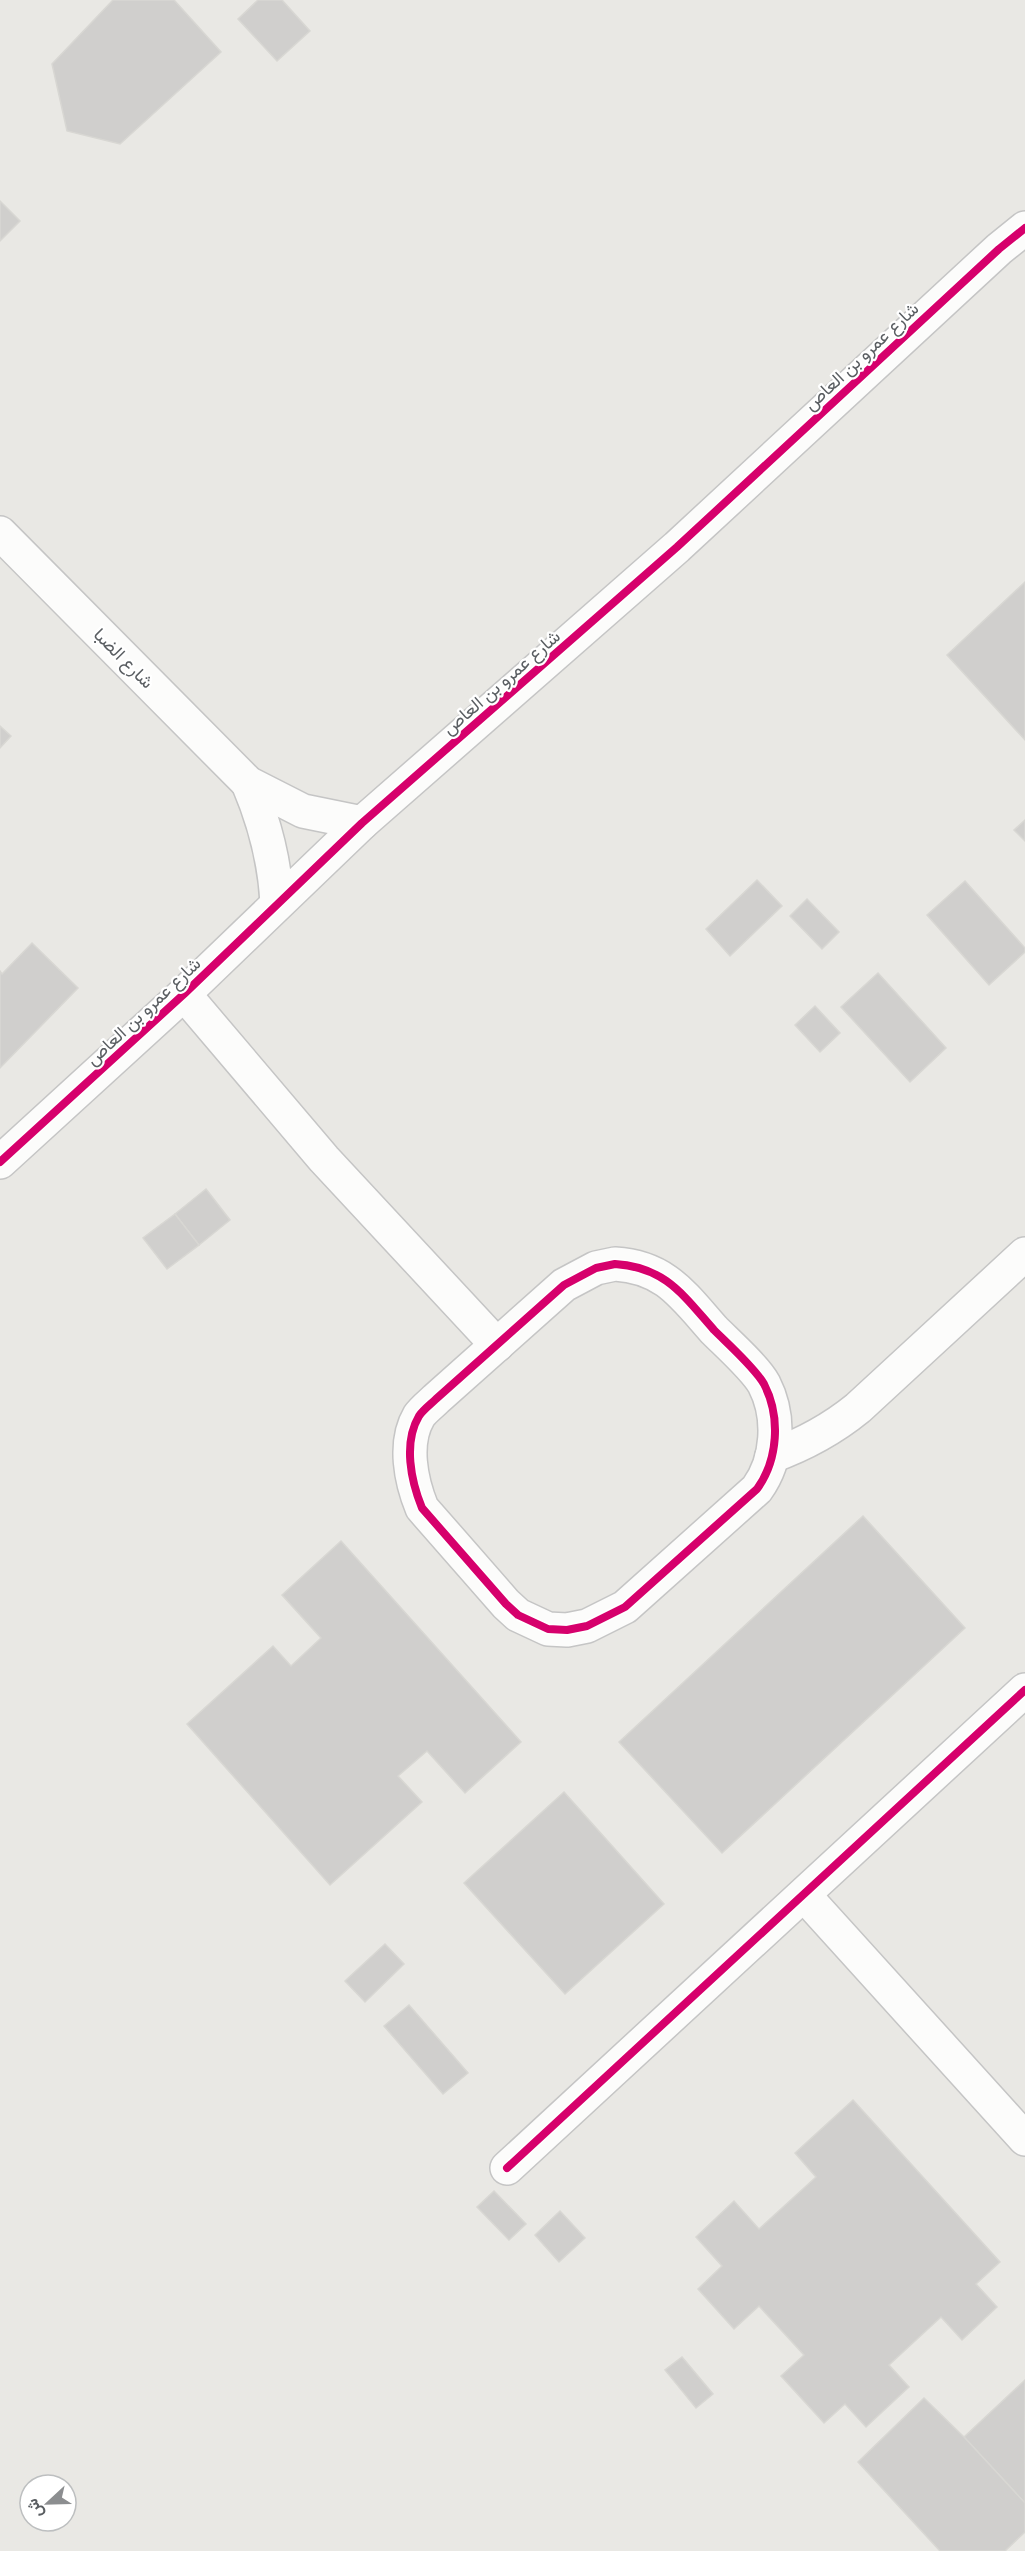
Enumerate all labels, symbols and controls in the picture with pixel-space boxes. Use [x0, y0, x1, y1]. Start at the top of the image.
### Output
street label: شارع عمرو بن العاص [799, 298, 924, 416]
street label: شارع الضبا [88, 624, 158, 694]
street label: شارع عمرو بن العاص [438, 625, 565, 740]
street label: شارع عمرو بن العاص [81, 953, 206, 1071]
north arrow [18, 2473, 78, 2533]
text: ش [22, 2496, 47, 2521]

